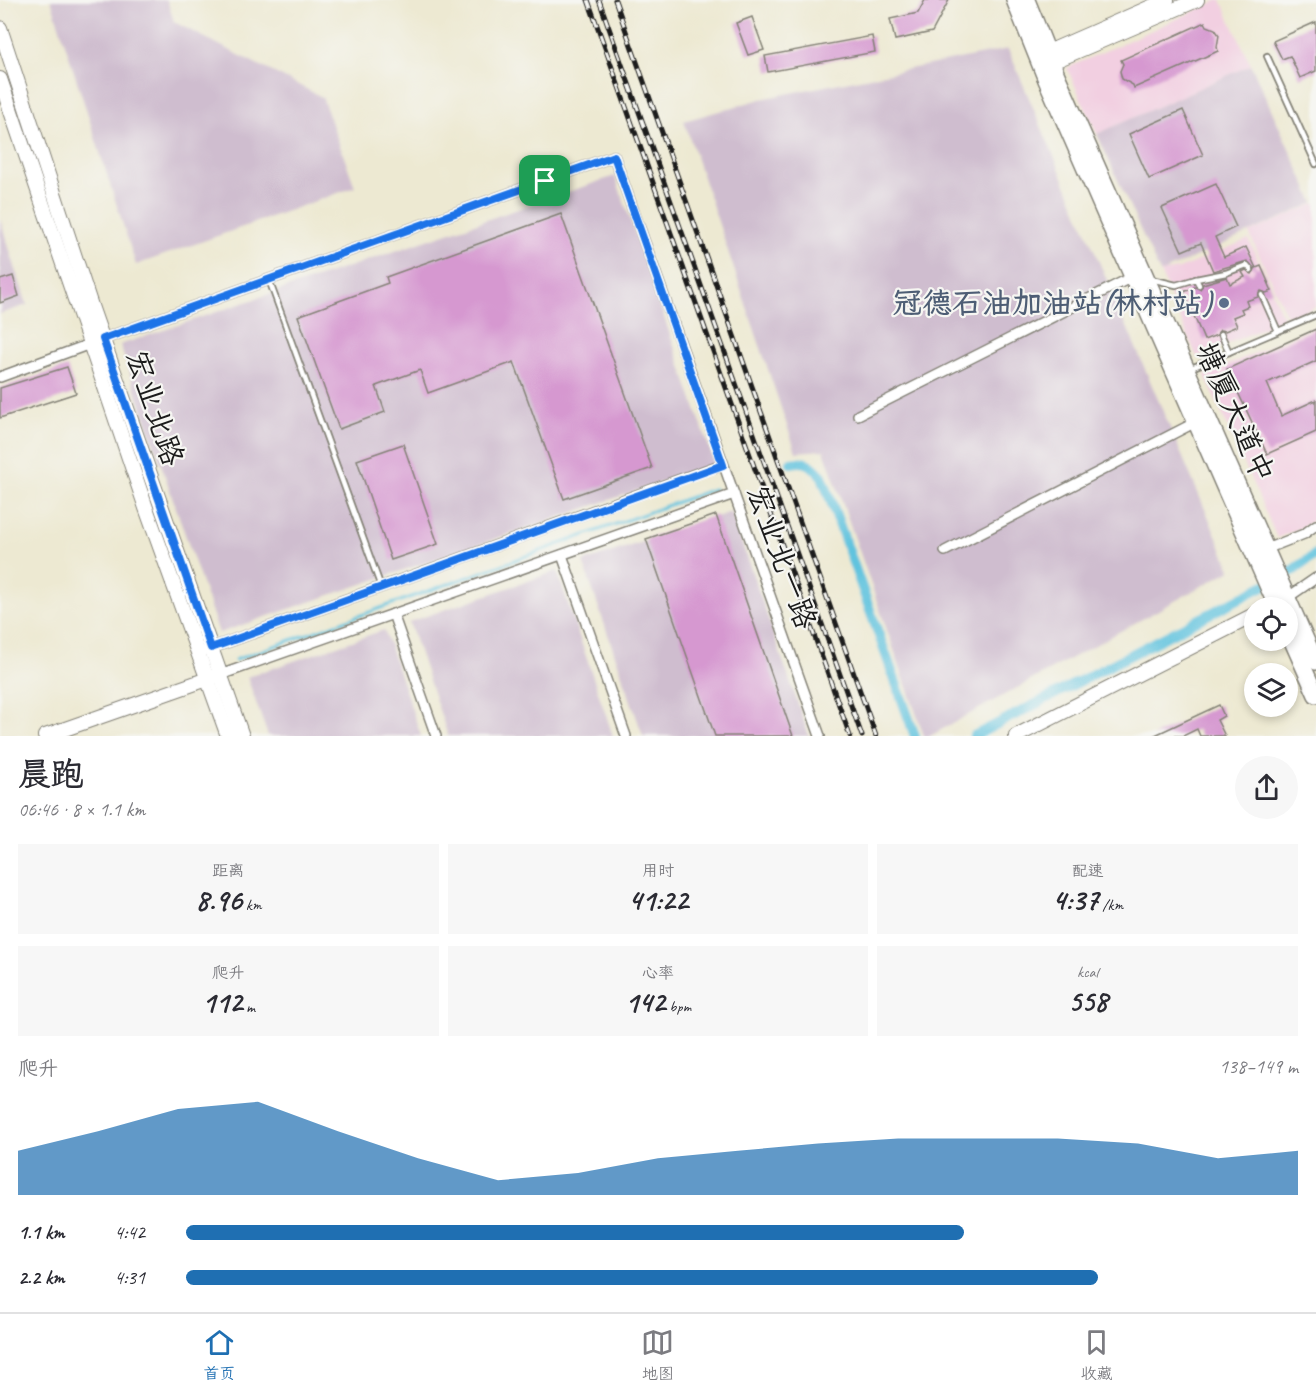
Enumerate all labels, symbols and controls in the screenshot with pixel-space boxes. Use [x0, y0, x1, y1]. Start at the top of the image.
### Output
pin [519, 155, 570, 206]
icon: arrive [528, 164, 561, 197]
place label: 冠德石油加油站(林村站) [892, 284, 1214, 322]
marker: 冠德石油加油站(林村站) [1217, 296, 1231, 310]
street label: 塘厦大道中 [1187, 336, 1283, 488]
street label: 宏业北路 [118, 345, 192, 471]
street label: 宏业北一路 [738, 480, 826, 634]
map controls [1244, 597, 1298, 717]
button: locate [1244, 597, 1298, 651]
button: layers [1244, 663, 1298, 717]
text: 晨跑 [18, 753, 84, 795]
button: share [1235, 756, 1298, 819]
text: 06:46 · 8 × 1.1 km [18, 797, 145, 822]
text: 距离 [212, 861, 244, 881]
text: 用时 [642, 861, 674, 881]
text: 配速 [1072, 861, 1104, 881]
text: 8.96 [195, 881, 242, 919]
text: 41:22 [628, 881, 688, 919]
text: 4:37 [1052, 881, 1098, 919]
text: km [242, 895, 261, 915]
text: /km [1098, 895, 1123, 915]
text: kcal [1077, 962, 1098, 982]
text: 爬升 [212, 963, 244, 983]
text: 心率 [642, 963, 674, 983]
text: 558 [1068, 982, 1107, 1020]
text: 112 [202, 983, 242, 1021]
text: 142 [625, 983, 665, 1021]
text: m [242, 997, 255, 1017]
text: bpm [665, 997, 691, 1017]
text: 138–149 m [1219, 1054, 1298, 1079]
text: 爬升 [18, 1056, 58, 1081]
text: 1.1 km [18, 1220, 65, 1245]
text: 4:42 [114, 1220, 145, 1245]
text: 2.2 km [18, 1265, 65, 1290]
text: 4:31 [114, 1265, 145, 1290]
tab: 首页 [203, 1326, 236, 1384]
tab: 地图 [641, 1326, 674, 1384]
tab: 收藏 [1080, 1326, 1113, 1384]

